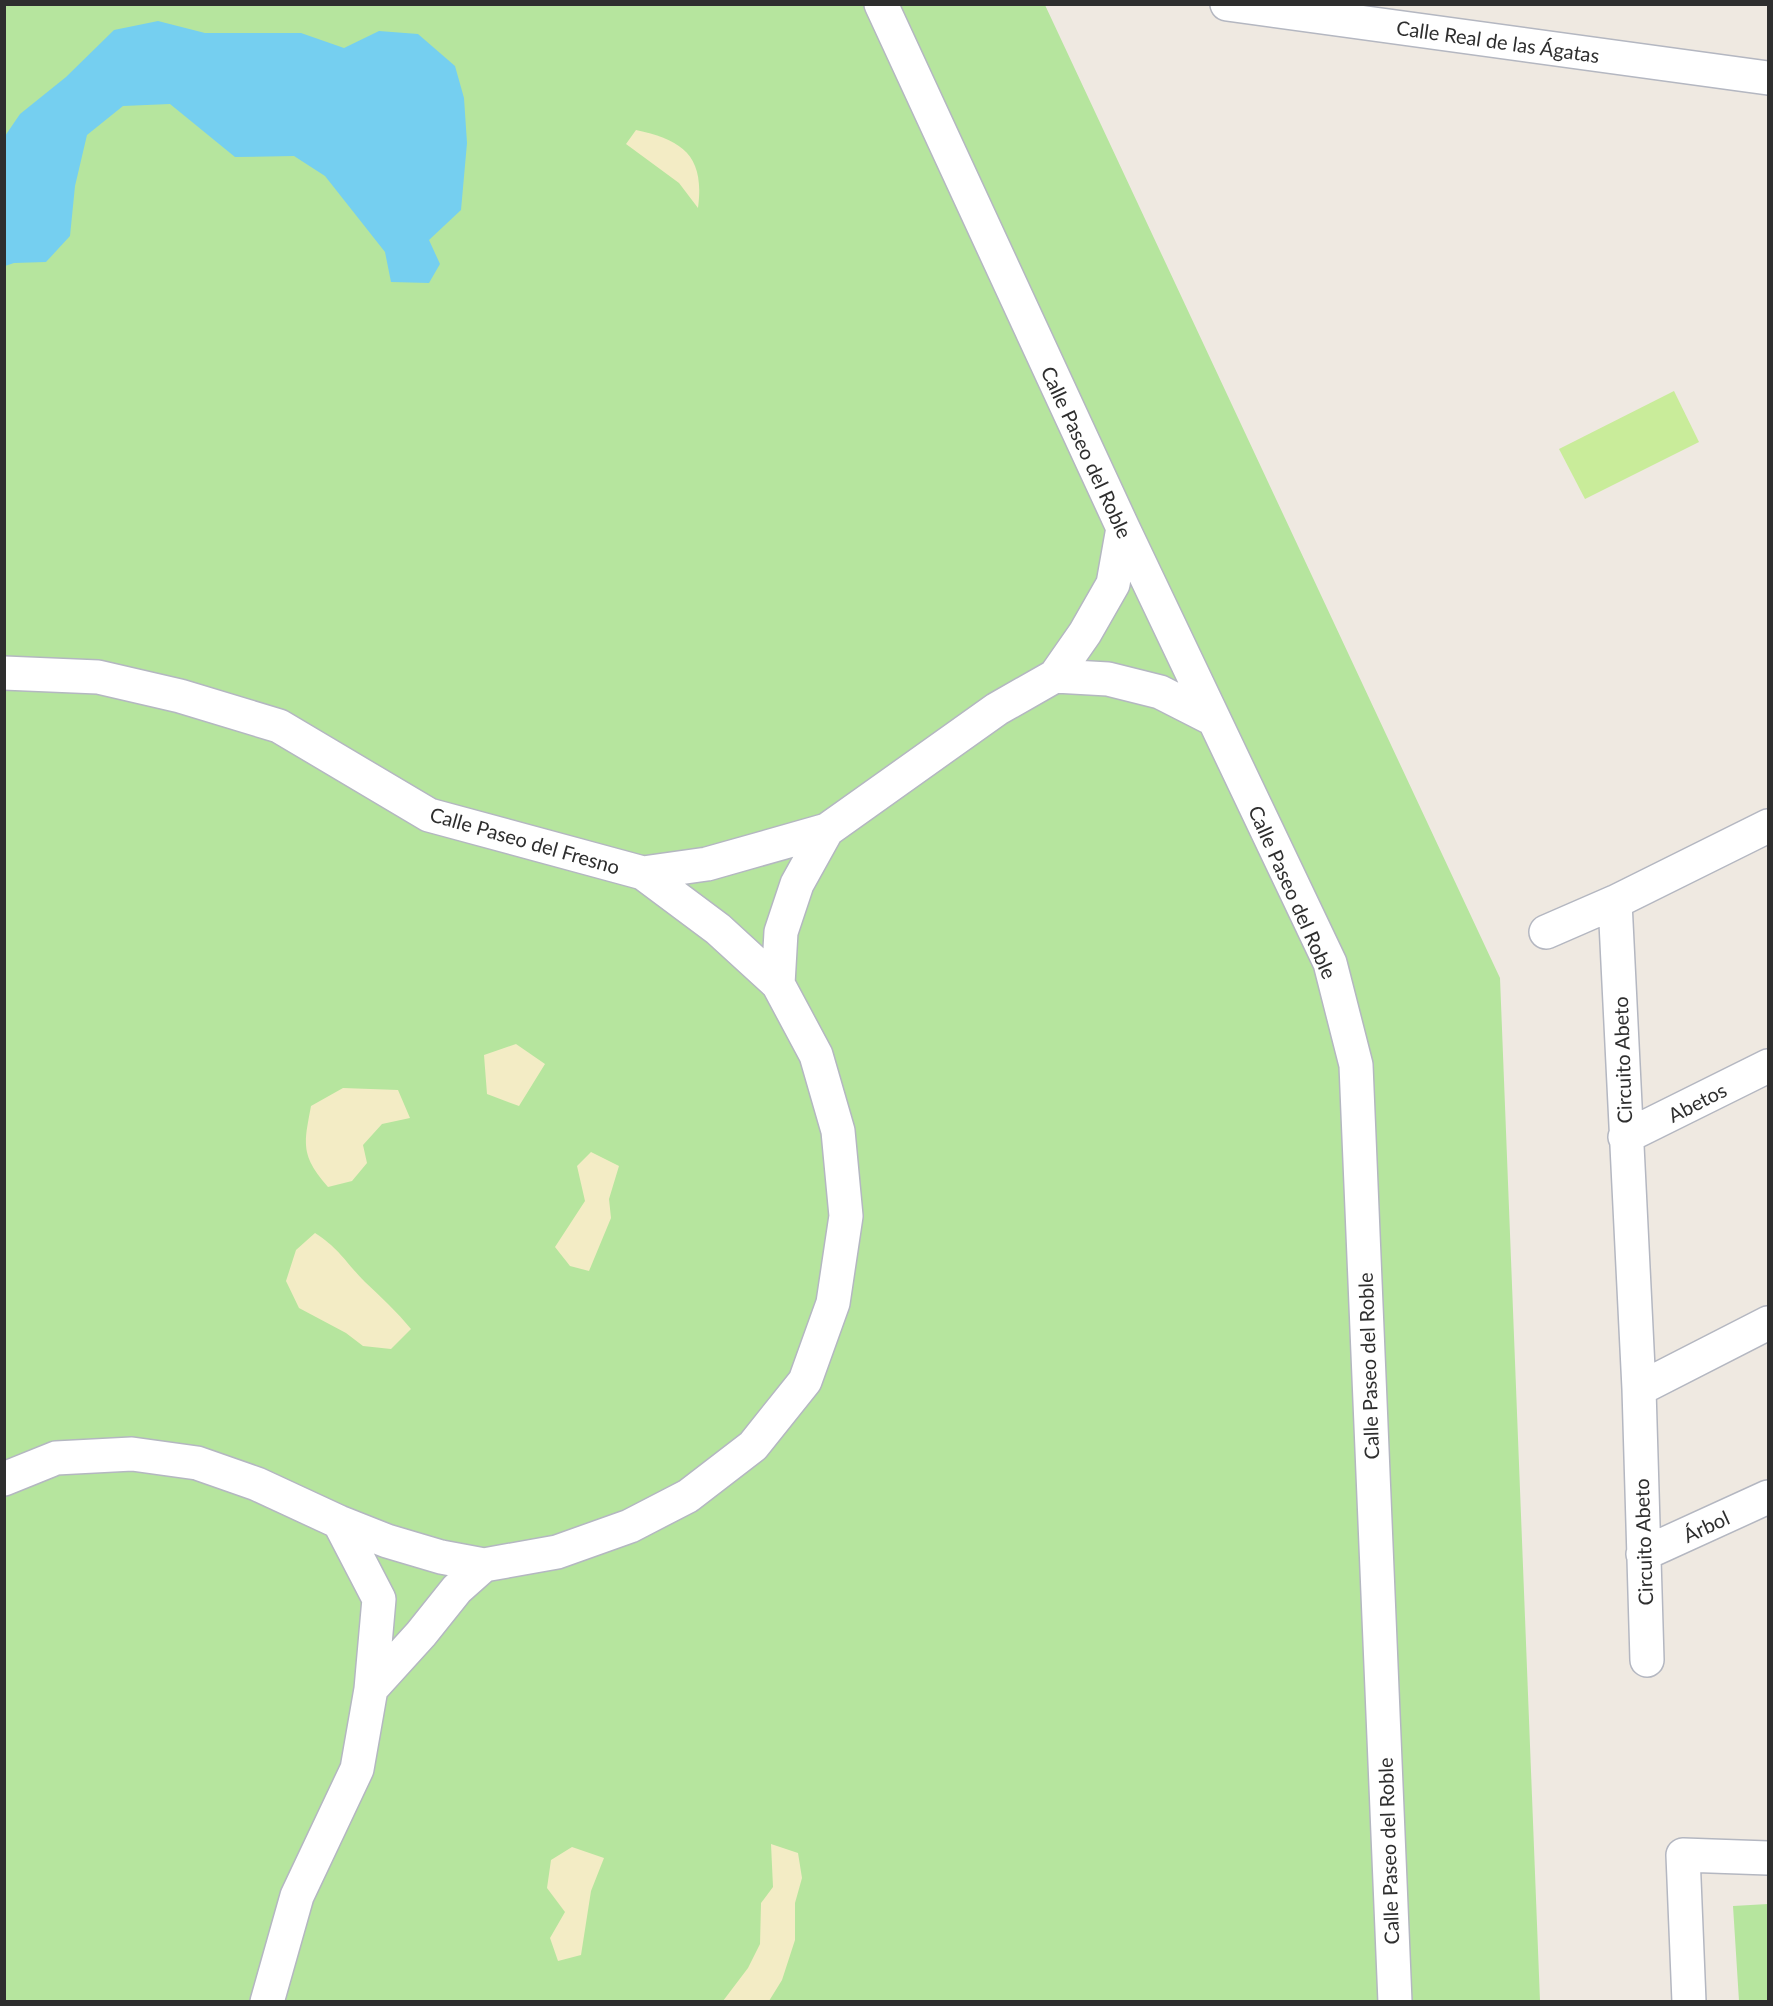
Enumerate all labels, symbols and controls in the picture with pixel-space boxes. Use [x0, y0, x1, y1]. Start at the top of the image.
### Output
street label: Calle Real de las Ágatas [1395, 15, 1601, 67]
street label: Calle Paseo del Roble [1037, 362, 1137, 542]
street label: Calle Paseo del Fresno [427, 801, 623, 879]
street label: Calle Paseo del Roble [1244, 802, 1342, 982]
street label: Circuito Abeto [1608, 996, 1636, 1124]
street label: Abetos [1664, 1077, 1730, 1127]
street label: Calle Paseo del Roble [1353, 1272, 1383, 1460]
street label: Circuito Abeto [1629, 1478, 1657, 1606]
street label: Árbol [1679, 1505, 1733, 1547]
street label: Calle Paseo del Roble [1373, 1757, 1403, 1945]

